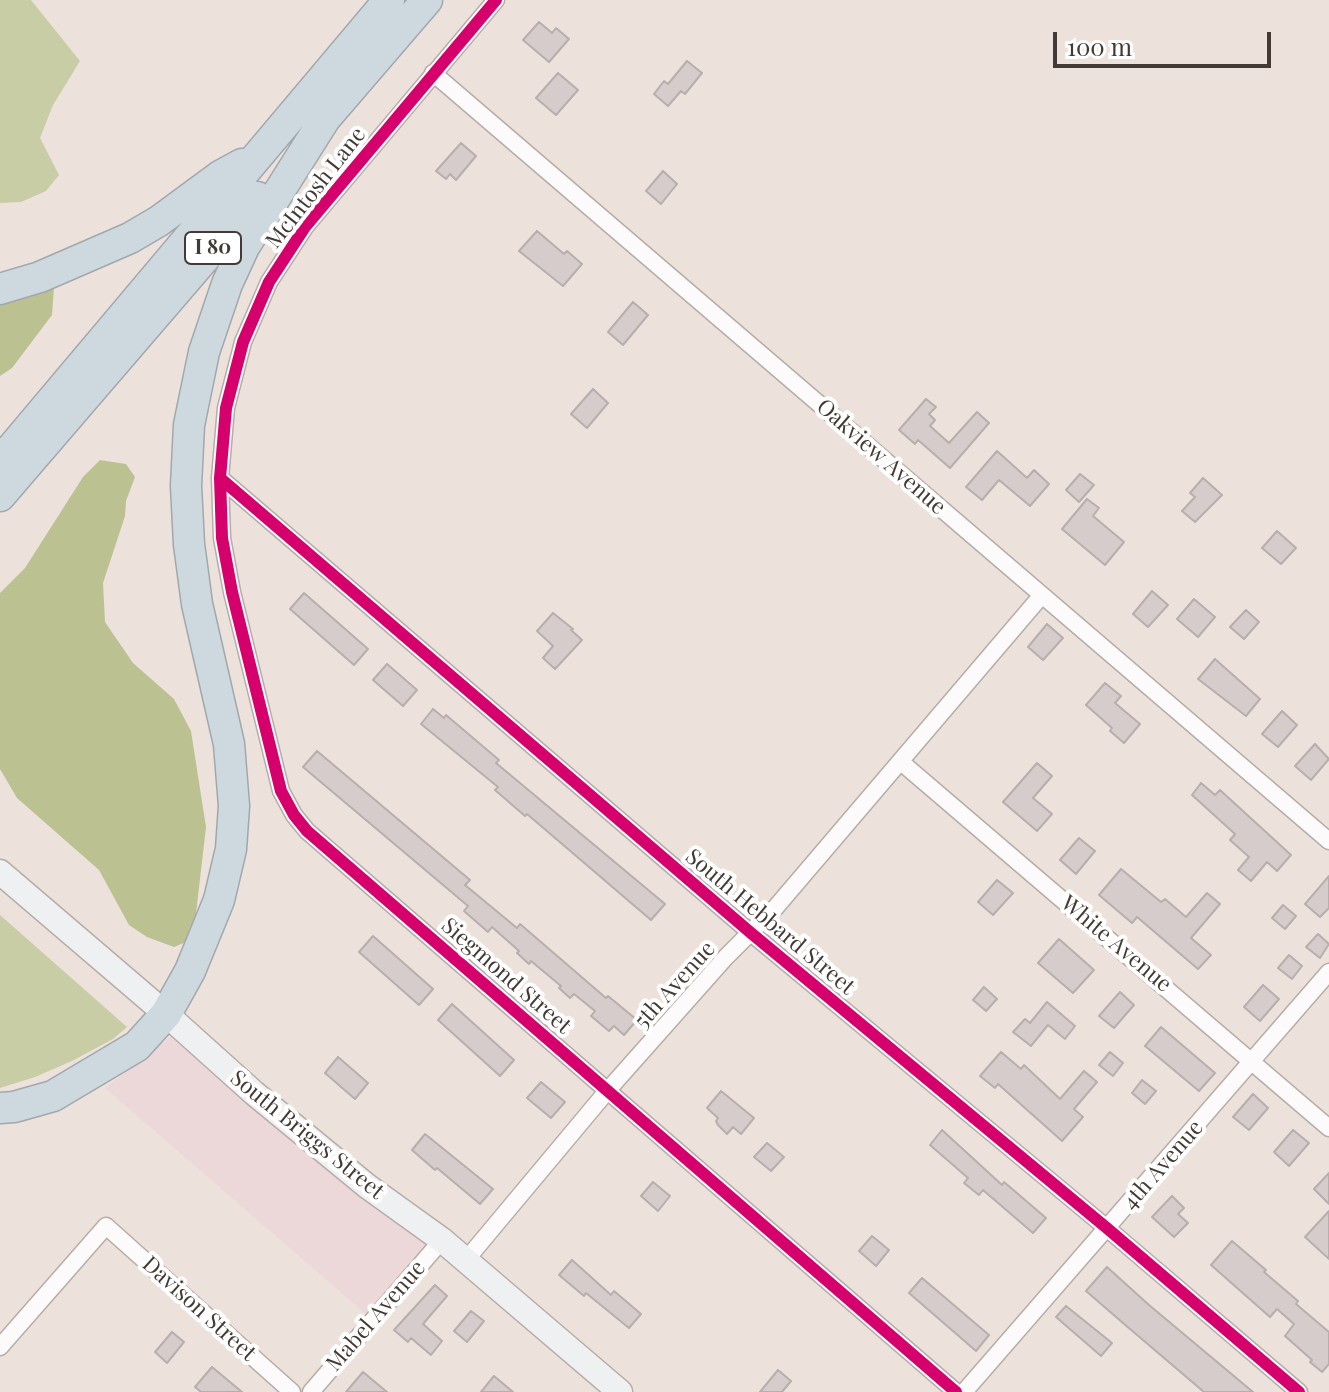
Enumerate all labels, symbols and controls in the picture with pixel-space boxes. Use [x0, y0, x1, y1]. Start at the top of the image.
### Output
scale bar [1057, 16, 1275, 66]
text: 100 m [1067, 30, 1132, 62]
street label: McIntosh Lane [261, 122, 371, 254]
road number: I 80 [185, 232, 241, 264]
street label: Oakview Avenue [811, 394, 951, 520]
street label: South Hebbard Street [680, 844, 860, 1000]
street label: White Avenue [1055, 890, 1177, 998]
street label: Siegmond Street [436, 913, 576, 1039]
street label: 5th Avenue [629, 936, 721, 1034]
street label: South Briggs Street [225, 1065, 389, 1205]
street label: 4th Avenue [1117, 1115, 1209, 1215]
street label: Davison Street [137, 1251, 261, 1367]
street label: Mabel Avenue [321, 1255, 431, 1377]

